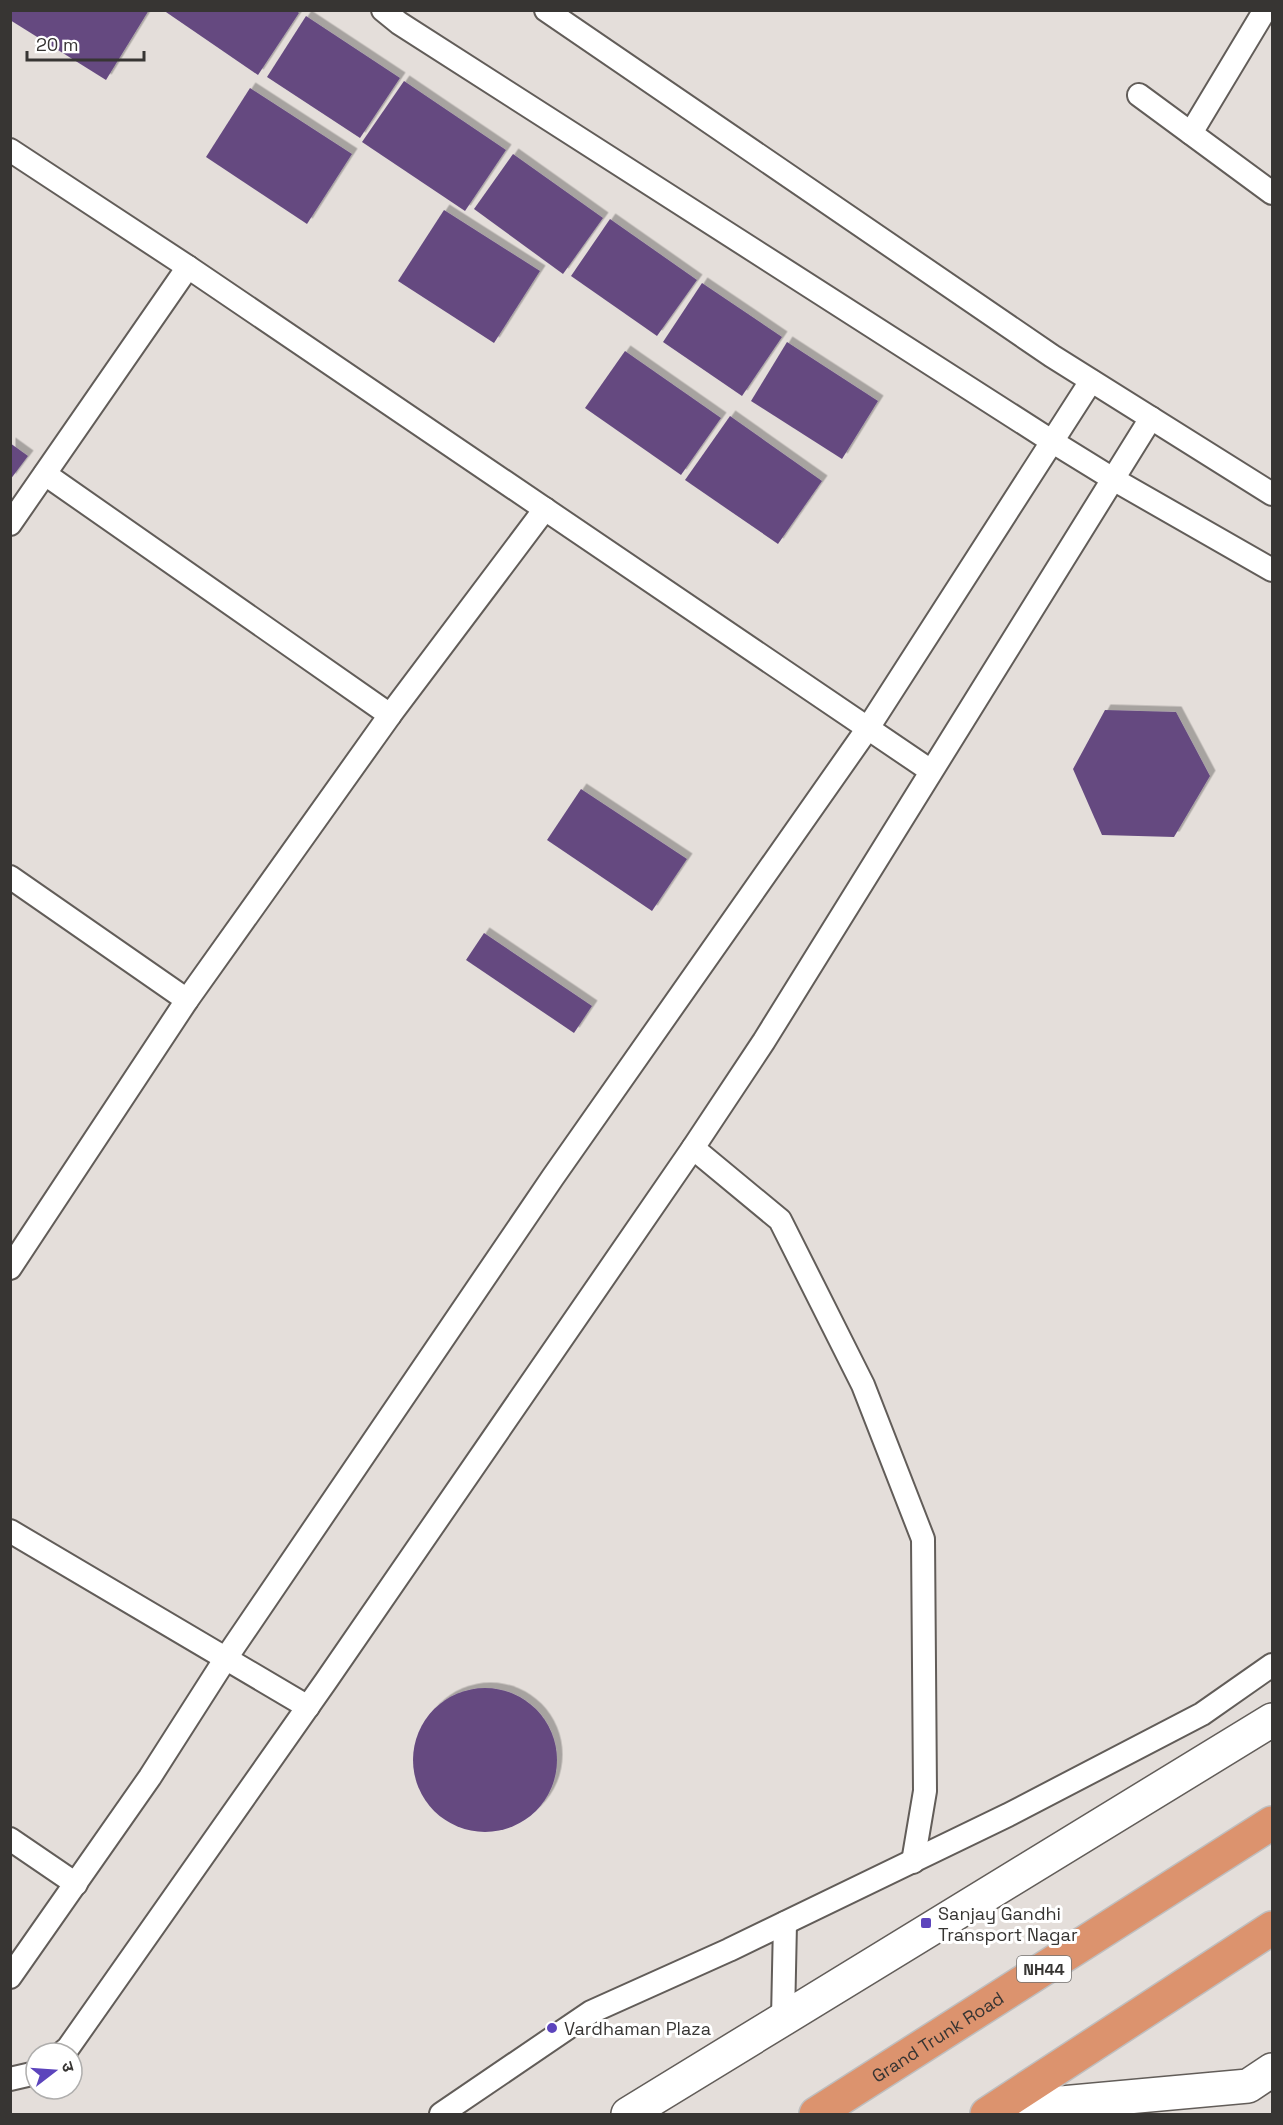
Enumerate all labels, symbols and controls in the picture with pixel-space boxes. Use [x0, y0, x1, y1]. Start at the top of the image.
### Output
scale bar [27, 24, 144, 62]
text: 20 m [36, 33, 79, 56]
place label: Sanjay Gandhi Transport Nagar [938, 1902, 1078, 1946]
marker: Sanjay Gandhi Transport Nagar [919, 1916, 933, 1930]
road number: NH44 [1017, 1956, 1071, 1982]
street label: Grand Trunk Road [867, 1986, 1008, 2087]
place label: Vardhaman Plaza [564, 2017, 711, 2040]
marker: Vardhaman Plaza [545, 2021, 559, 2035]
north arrow [24, 2041, 84, 2101]
text: उ [56, 2059, 79, 2075]

